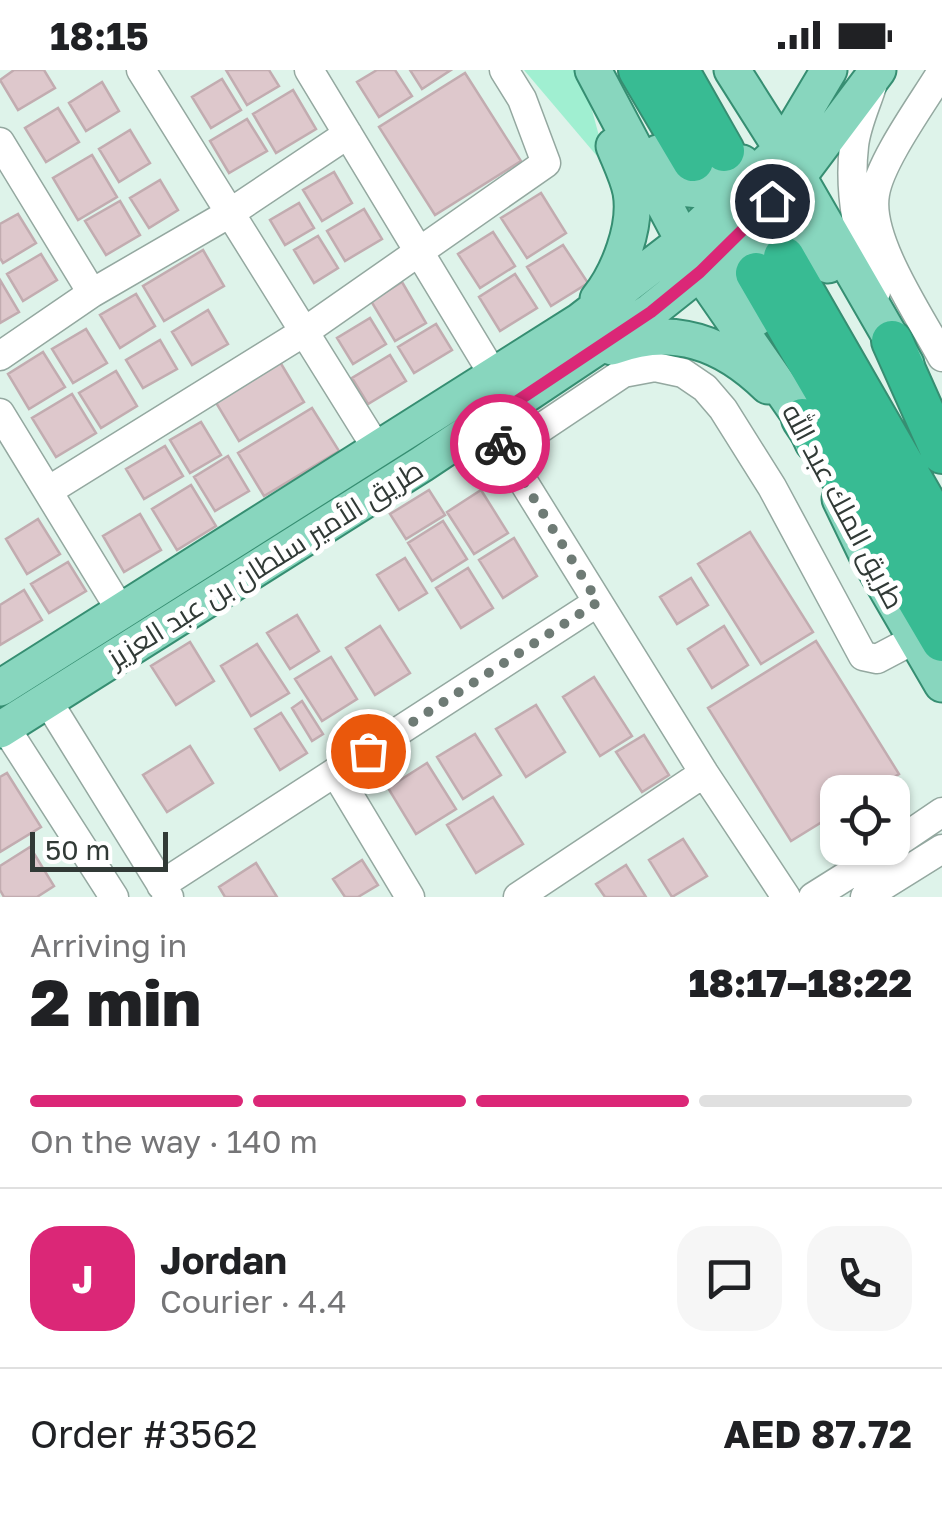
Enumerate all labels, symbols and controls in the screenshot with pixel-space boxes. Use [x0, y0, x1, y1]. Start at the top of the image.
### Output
text: 18:15 [50, 13, 149, 58]
pin [730, 159, 815, 244]
icon: home [745, 174, 800, 229]
courier [450, 394, 550, 494]
street label: طريق الملك عبد الله [775, 397, 913, 615]
icon: bike [473, 417, 528, 472]
street label: طريق الأمير سلطان بن عبد العزيز [100, 452, 429, 676]
pin [326, 709, 411, 794]
icon: bag [341, 724, 396, 779]
map controls [820, 775, 910, 865]
button: locate [820, 775, 910, 865]
scale bar [30, 827, 168, 871]
text: 50 m [45, 833, 110, 866]
text: Arriving in [30, 926, 187, 964]
text: 18:17–18:22 [689, 960, 912, 1005]
text: 2 min [30, 962, 201, 1040]
text: On the way · 140 m [30, 1122, 318, 1160]
button: chat [677, 1226, 782, 1331]
button: phone [807, 1226, 912, 1331]
text: Jordan [160, 1237, 287, 1282]
text: J [72, 1256, 93, 1301]
text: Courier · 4.4 [160, 1282, 347, 1320]
text: Order #3562 [30, 1411, 257, 1456]
text: AED 87.72 [724, 1411, 912, 1456]

